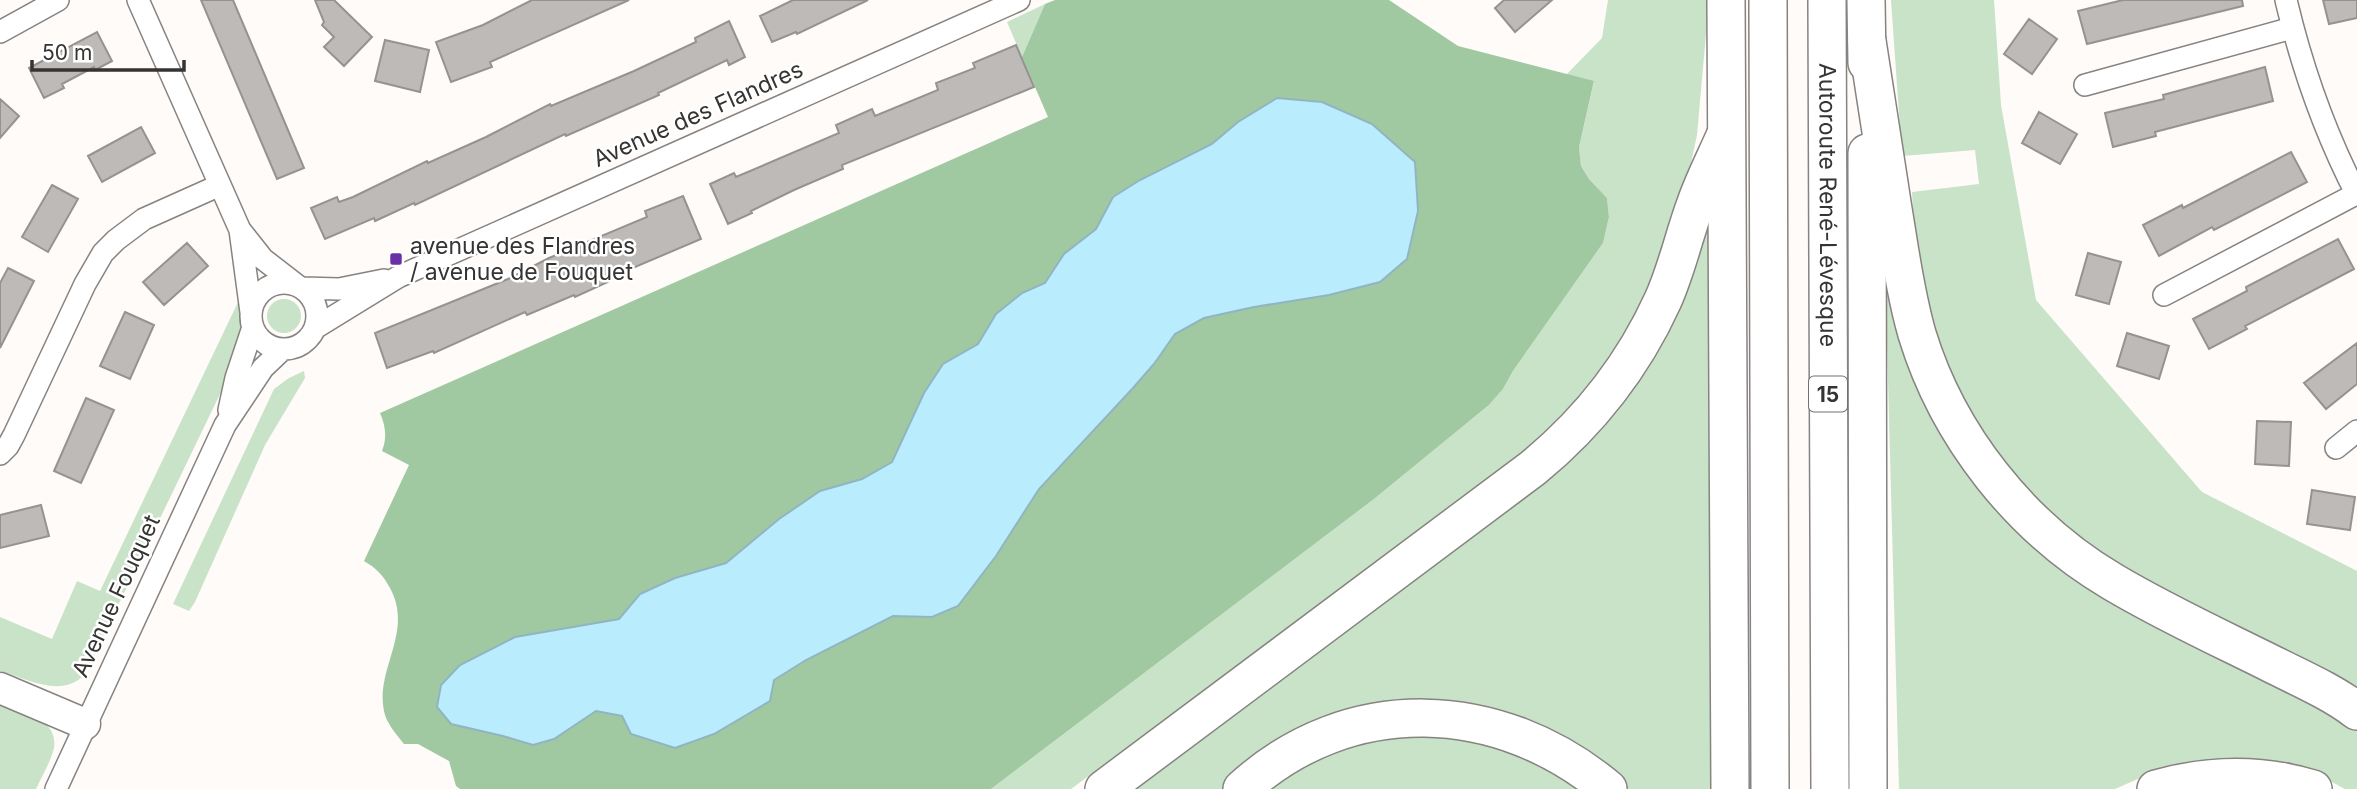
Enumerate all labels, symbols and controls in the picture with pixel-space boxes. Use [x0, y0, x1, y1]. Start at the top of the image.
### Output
scale bar [32, 28, 184, 72]
text: 50 m [42, 40, 92, 65]
street label: Avenue des Flandres [589, 55, 807, 173]
street label: Autoroute René-Lévesque [1813, 63, 1842, 347]
place label: avenue des Flandres / avenue de Fouquet [410, 232, 635, 286]
marker: avenue des Flandres / avenue de Fouquet [388, 251, 404, 267]
road number: 15 [1809, 376, 1847, 412]
street label: Avenue Fouquet [66, 510, 166, 682]

